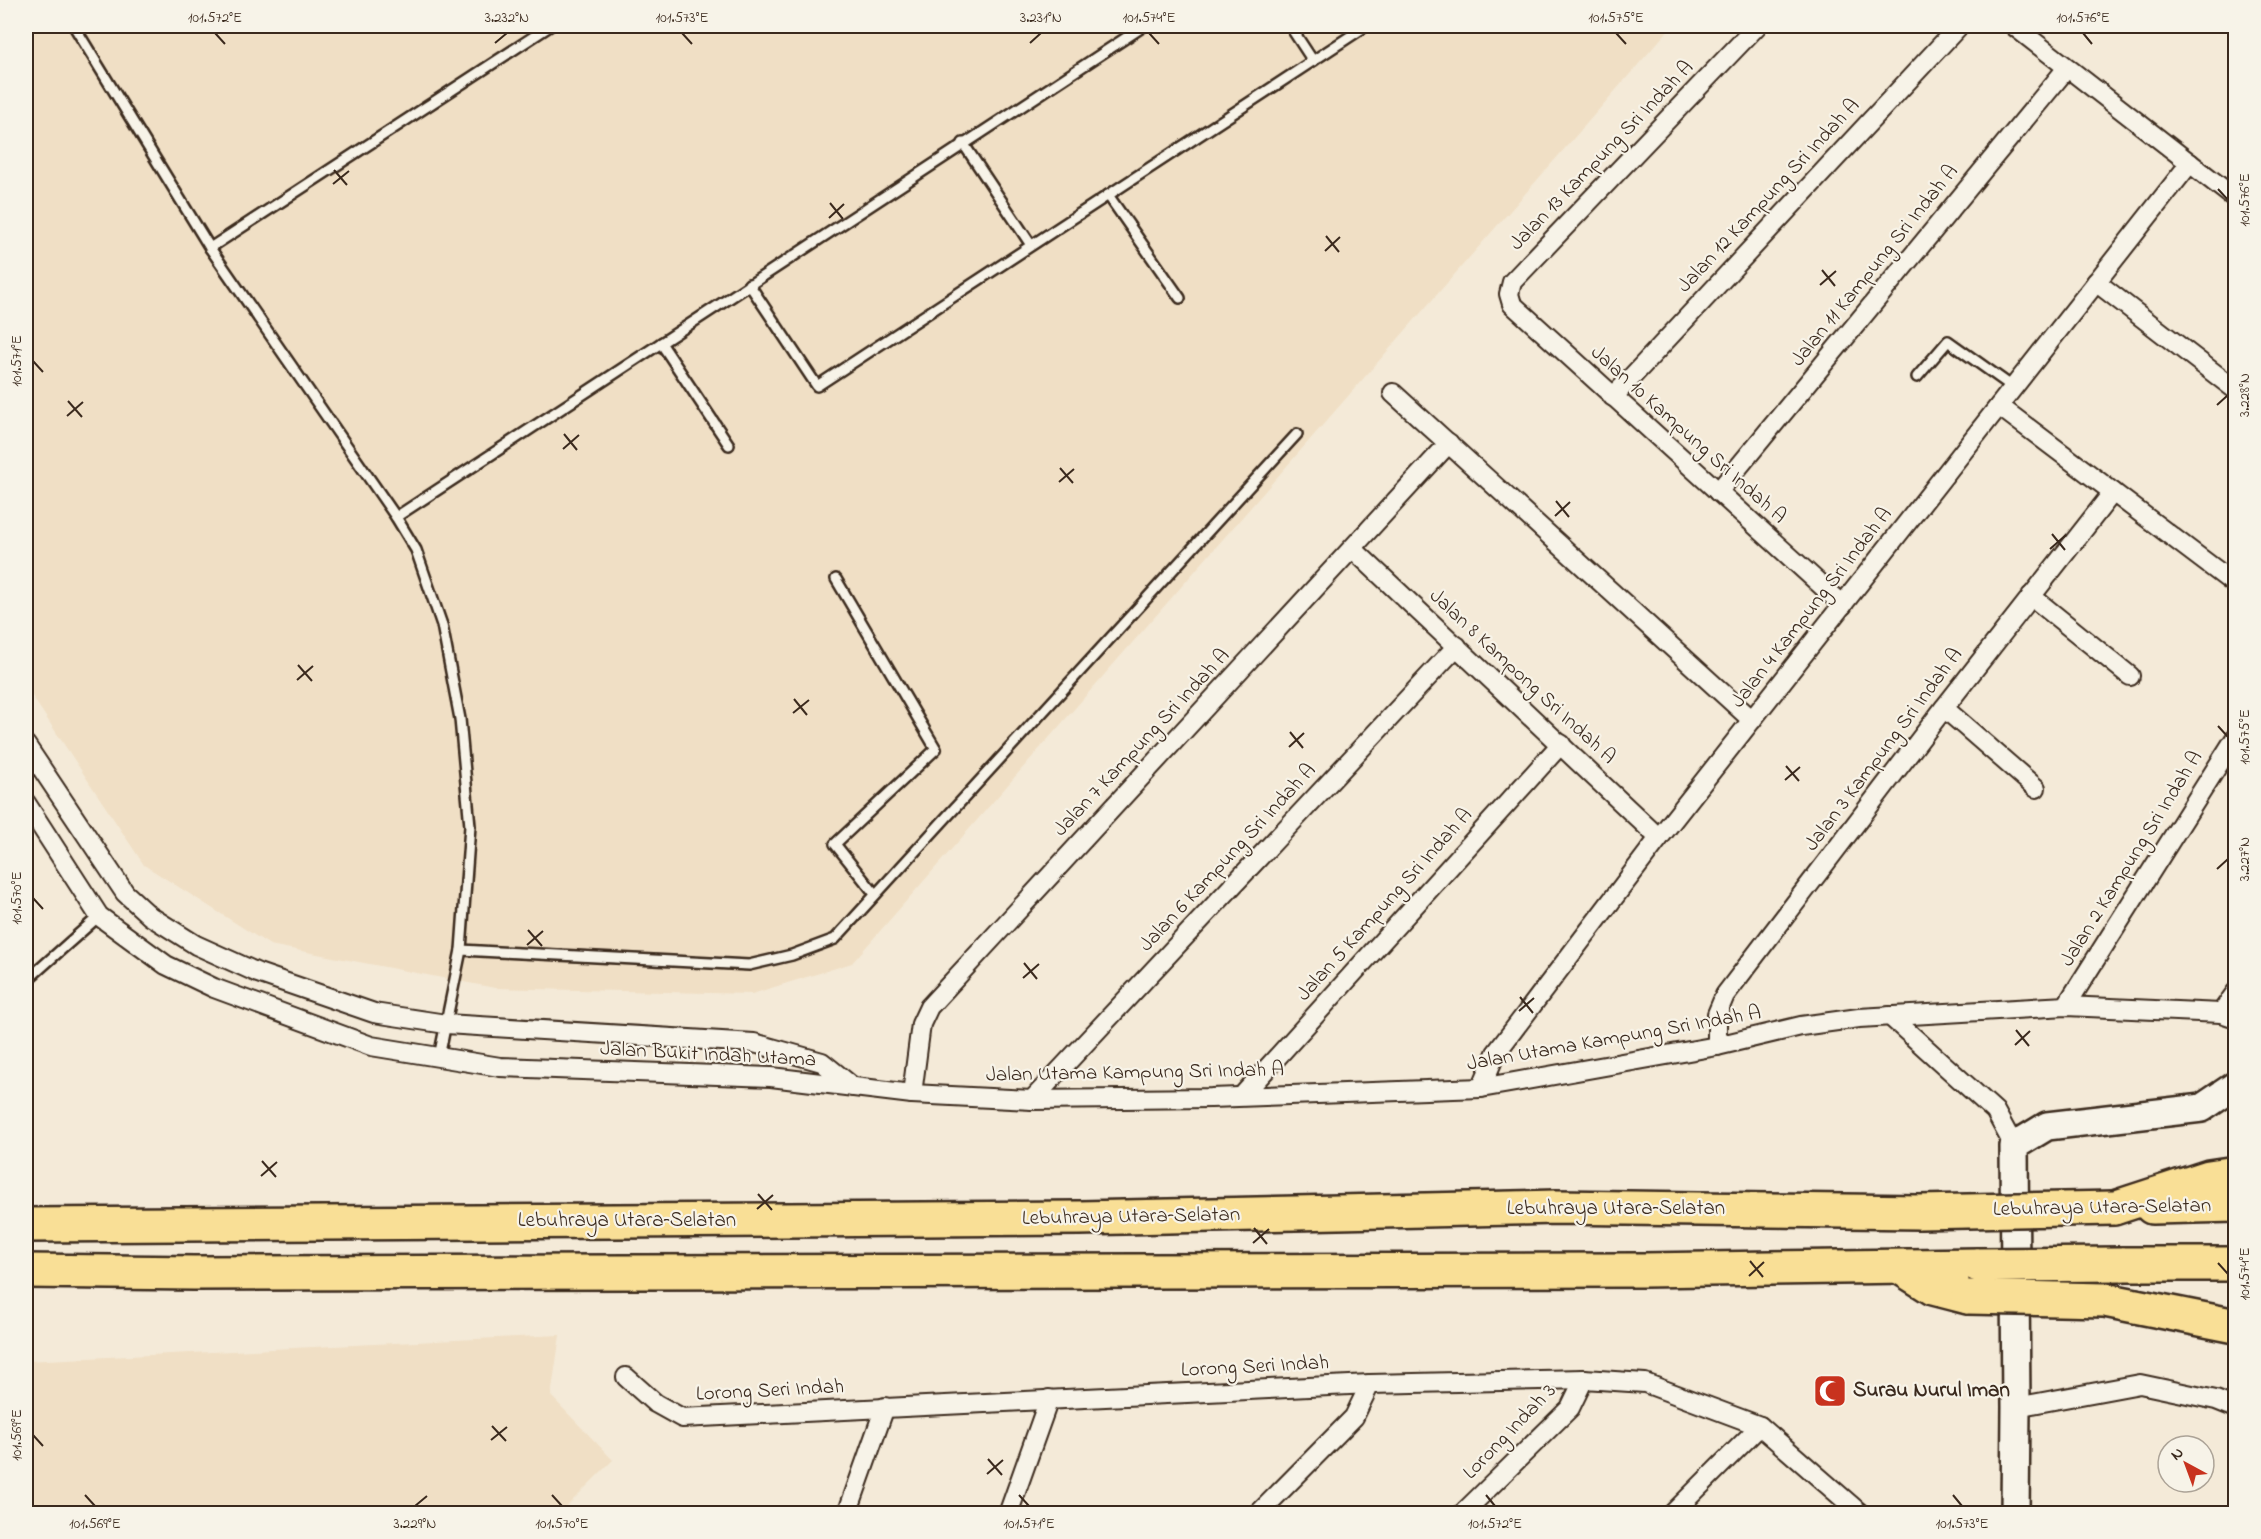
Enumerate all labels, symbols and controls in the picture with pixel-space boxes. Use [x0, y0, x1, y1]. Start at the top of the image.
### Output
text: 101.572°E [188, 7, 242, 29]
text: 3.232°N [485, 7, 529, 29]
text: 101.573°E [655, 7, 709, 29]
text: 3.231°N [1020, 7, 1062, 29]
text: 101.574°E [1122, 7, 1176, 29]
text: 101.575°E [1588, 7, 1644, 29]
text: 101.576°E [2056, 7, 2110, 29]
street label: Jalan 13 Kampung Sri Indah A [1503, 54, 1703, 259]
street label: Jalan 12 Kampung Sri Indah A [1671, 92, 1869, 301]
street label: Jalan 11 Kampung Sri Indah A [1784, 158, 1968, 375]
text: 101.576°E [2234, 173, 2256, 227]
text: 101.571°E [6, 335, 28, 387]
street label: Jalan 10 Kampung Sri Indah A [1582, 339, 1793, 533]
text: 3.228°N [2234, 373, 2256, 417]
street label: Jalan 4 Kampung Sri Indah A [1724, 501, 1902, 716]
street label: Jalan 8 Kampong Sri Indah A [1420, 582, 1622, 773]
street label: Jalan 7 Kampung Sri Indah A [1047, 642, 1239, 845]
street label: Jalan 3 Kampung Sri Indah A [1797, 642, 1972, 859]
text: 101.575°E [2234, 709, 2256, 765]
street label: Jalan 2 Kampung Sri Indah A [2053, 745, 2213, 974]
street label: Jalan 6 Kampung Sri Indah A [1132, 757, 1325, 960]
street label: Jalan 5 Kampung Sri Indah A [1290, 802, 1482, 1010]
text: 3.227°N [2234, 837, 2256, 881]
text: 101.570°E [6, 871, 28, 925]
street label: Jalan Utama Kampung Sri Indah A [1464, 998, 1764, 1082]
street label: Jalan Bukit Indah Utama [599, 1034, 817, 1076]
street label: Jalan Utama Kampung Sri Indah A [986, 1055, 1285, 1093]
street label: Lebuhraya Utara–Selatan [1993, 1191, 2211, 1227]
street label: Lebuhraya Utara–Selatan [1507, 1194, 1725, 1226]
street label: Lebuhraya Utara–Selatan [1022, 1200, 1240, 1236]
street label: Lebuhraya Utara–Selatan [518, 1206, 736, 1238]
text: 101.574°E [2234, 1247, 2256, 1301]
street label: Lorong Seri Indah [1180, 1348, 1330, 1388]
street label: Lorong Seri Indah [695, 1372, 845, 1412]
mosque icon: Surau Nurul Iman [1812, 1373, 1848, 1409]
place label: Surau Nurul Iman [1853, 1376, 2010, 1406]
street label: Lorong Indah 3 [1456, 1377, 1565, 1488]
text: 101.569°E [6, 1409, 28, 1461]
north arrow [2156, 1434, 2216, 1494]
text: N [2166, 1441, 2190, 1467]
text: 101.569°E [69, 1513, 121, 1535]
text: 3.229°N [394, 1513, 436, 1535]
text: 101.570°E [535, 1513, 589, 1535]
text: 101.571°E [1003, 1513, 1055, 1535]
text: 101.572°E [1468, 1513, 1522, 1535]
text: 101.573°E [1935, 1513, 1989, 1535]

